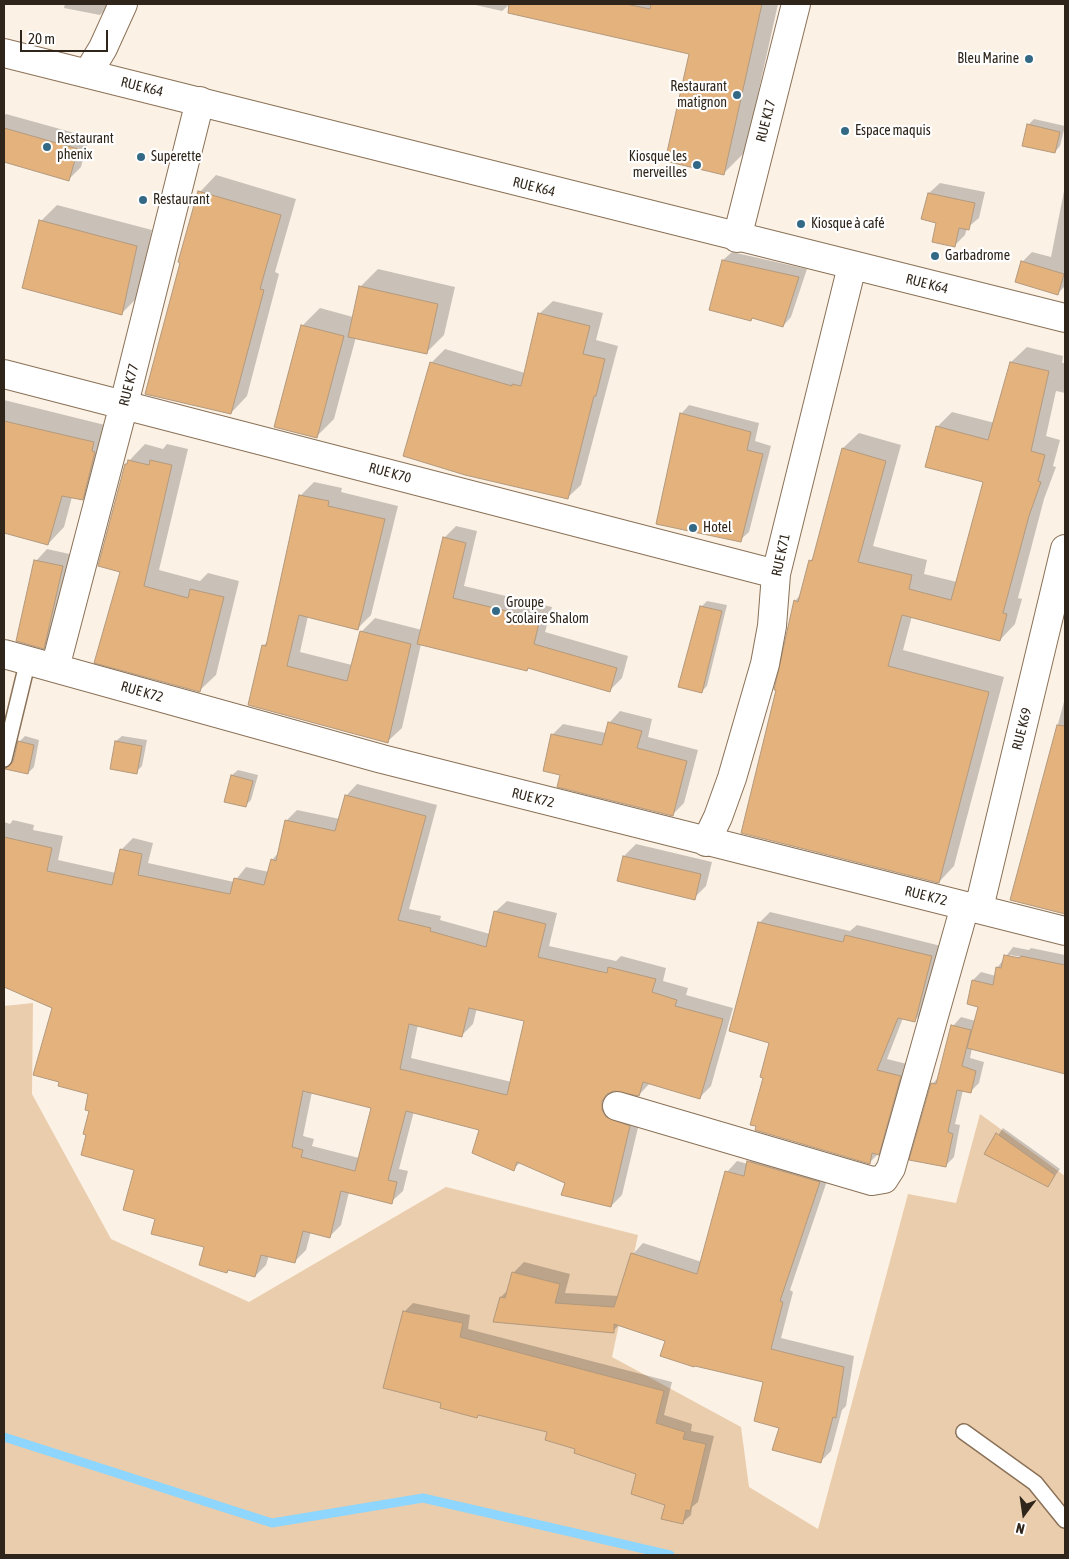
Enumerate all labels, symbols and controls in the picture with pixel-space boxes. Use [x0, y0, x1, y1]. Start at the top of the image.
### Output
scale bar [22, 20, 110, 52]
text: 20 m [28, 30, 55, 47]
place label: Bleu Marine [957, 51, 1019, 67]
marker: Bleu Marine [1023, 53, 1035, 65]
street label: RUE K64 [119, 74, 165, 100]
place label: Restaurant matignon [670, 79, 727, 111]
marker: Restaurant matignon [731, 89, 743, 101]
street label: RUE K17 [753, 98, 779, 144]
place label: Espace maquis [855, 123, 931, 139]
marker: Espace maquis [839, 125, 851, 137]
place label: Restaurant phenix [57, 131, 114, 164]
marker: Restaurant phenix [41, 141, 53, 153]
place label: Superette [151, 149, 201, 165]
place label: Kiosque les merveilles [629, 149, 687, 182]
marker: Superette [135, 151, 147, 163]
marker: Kiosque les merveilles [691, 159, 703, 171]
street label: RUE K64 [511, 174, 557, 200]
place label: Restaurant [153, 192, 210, 208]
marker: Restaurant [137, 194, 149, 206]
place label: Kiosque à café [811, 216, 885, 232]
marker: Kiosque à café [795, 218, 807, 230]
place label: Garbadrome [945, 248, 1010, 264]
marker: Garbadrome [929, 250, 941, 262]
street label: RUE K64 [904, 271, 950, 297]
street label: RUE K77 [116, 362, 142, 408]
street label: RUE K70 [367, 459, 413, 487]
place label: Hotel [703, 520, 732, 536]
marker: Hotel [687, 522, 699, 534]
street label: RUE K71 [768, 532, 794, 578]
place label: Groupe Scolaire Shalom [506, 595, 589, 628]
marker: Groupe Scolaire Shalom [490, 605, 502, 617]
street label: RUE K72 [119, 678, 165, 706]
street label: RUE K69 [1009, 706, 1035, 752]
street label: RUE K72 [510, 785, 556, 811]
street label: RUE K72 [903, 883, 949, 909]
north arrow [999, 1489, 1049, 1539]
text: N [1014, 1520, 1026, 1537]

